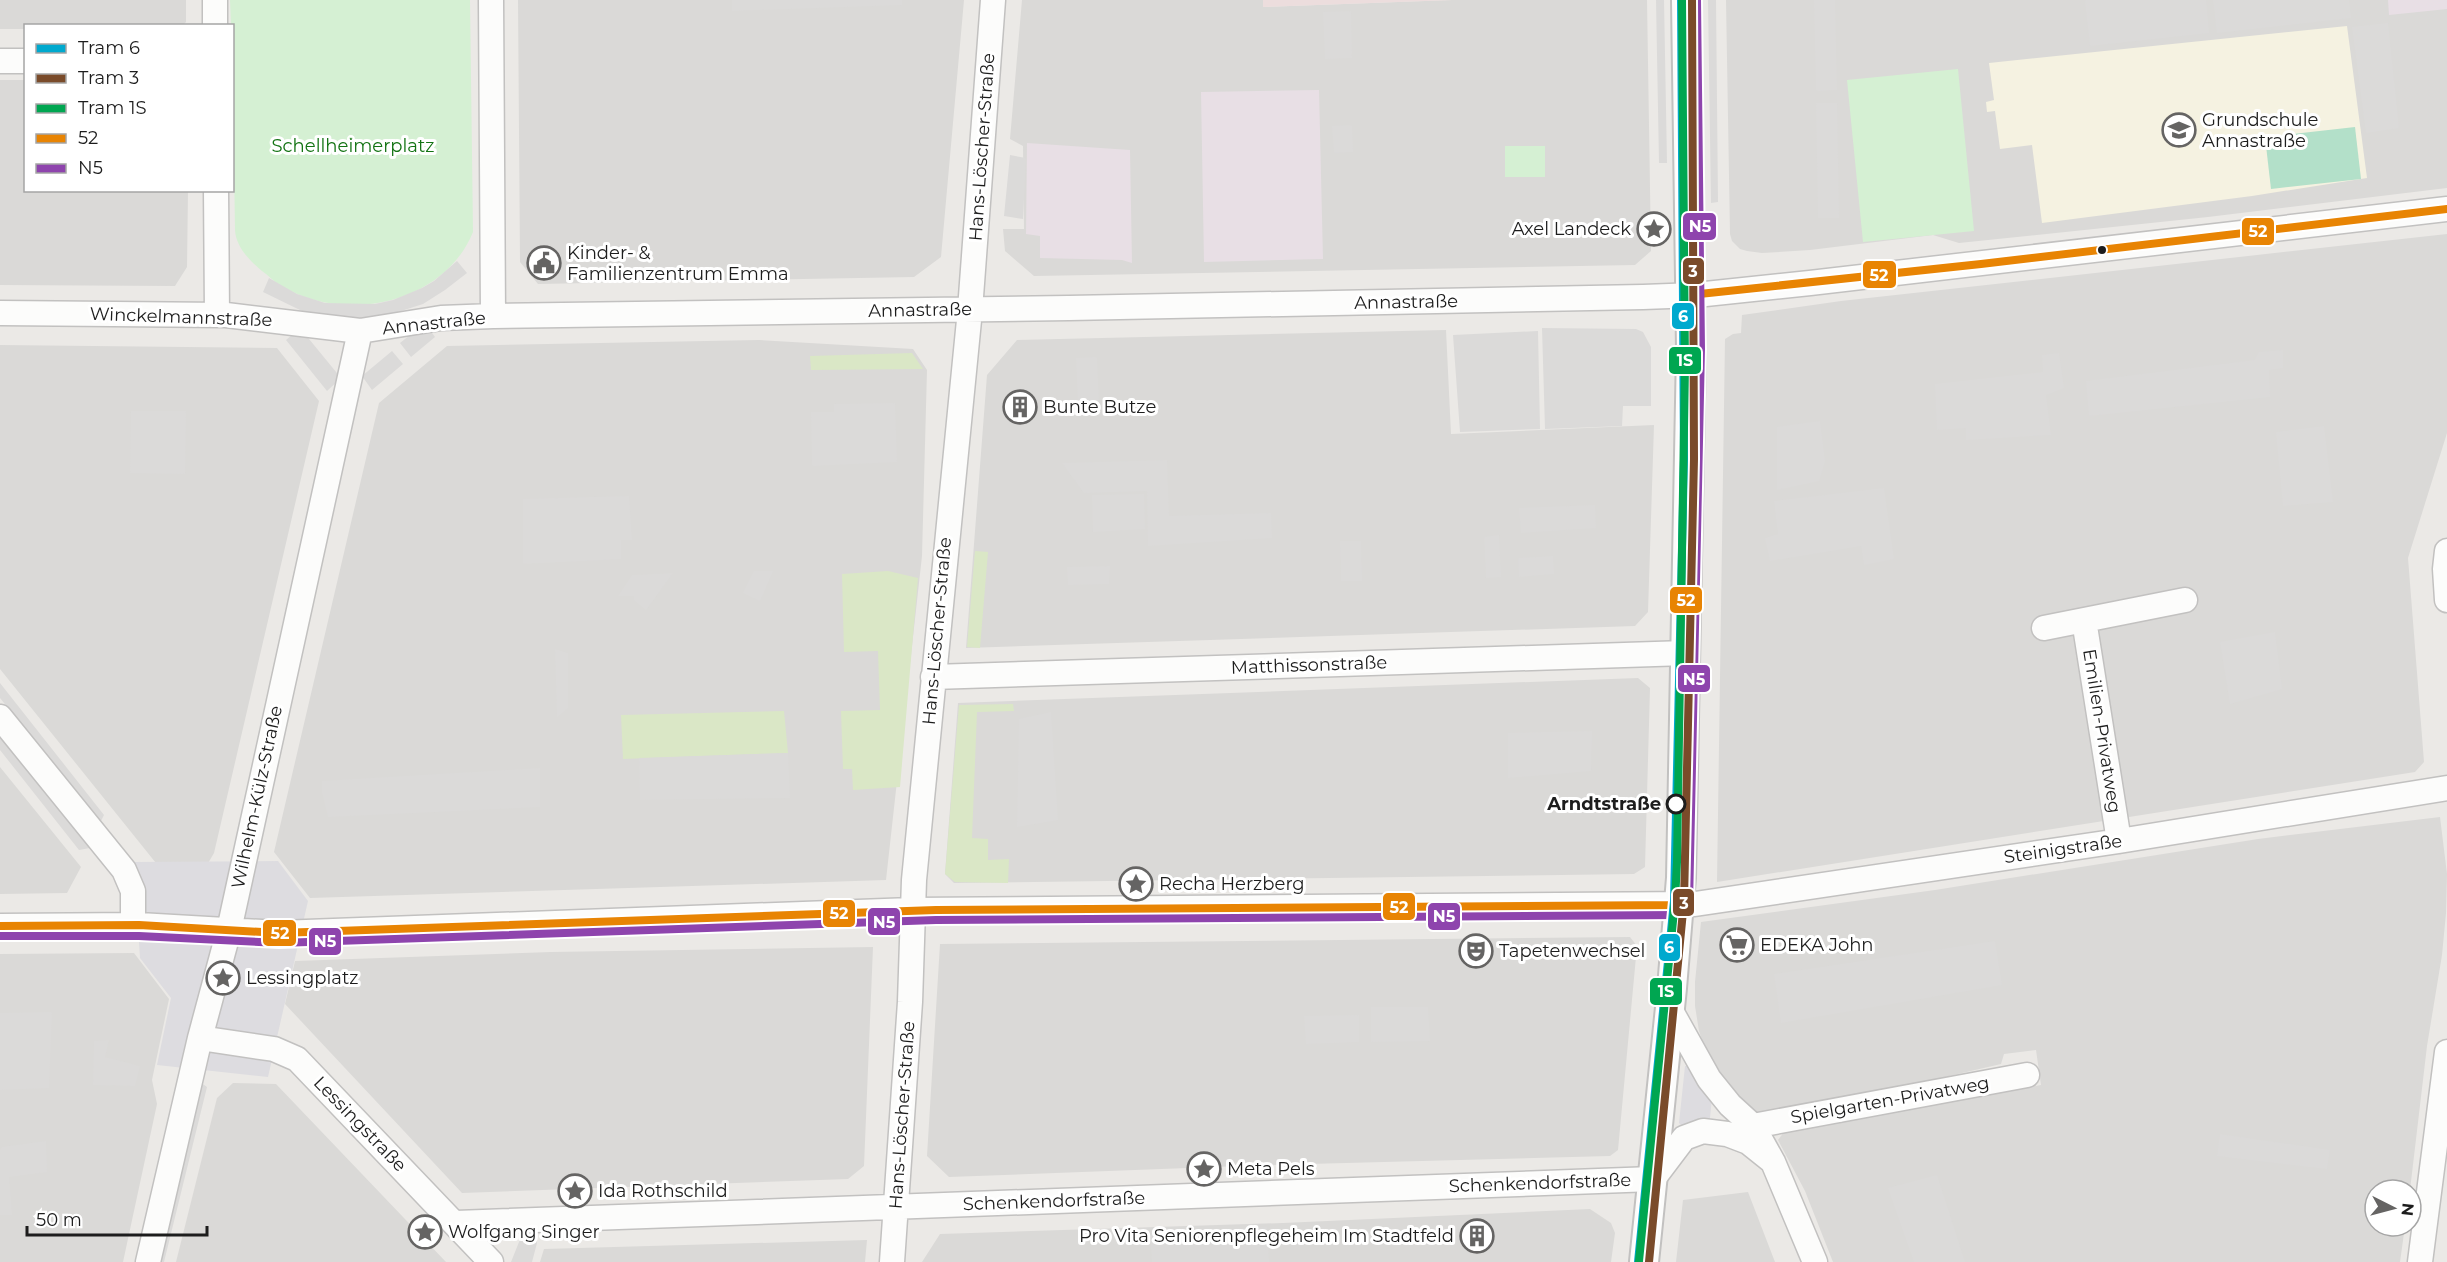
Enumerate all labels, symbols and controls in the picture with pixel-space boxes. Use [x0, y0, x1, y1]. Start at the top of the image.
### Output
legend [24, 24, 234, 192]
text: Tram 6 [78, 37, 140, 59]
street label: Hans-Löscher-Straße [964, 52, 1000, 242]
text: Tram 3 [78, 67, 139, 89]
text: Tram 1S [78, 97, 147, 119]
place label: Grundschule Annastraße [2202, 109, 2318, 152]
school or university icon: Grundschule Annastraße [2161, 112, 2197, 148]
text: 52 [78, 127, 98, 149]
park label: Schellheimerplatz [272, 135, 434, 157]
text: N5 [78, 157, 103, 179]
place icon: Axel Landeck [1636, 211, 1672, 247]
line badge: N5 [1682, 212, 1717, 241]
text: N5 [1689, 217, 1712, 236]
line badge: 52 [2241, 217, 2275, 246]
place label: Axel Landeck [1512, 218, 1631, 240]
text: 52 [2249, 222, 2267, 241]
place label: Kinder- & Familienzentrum Emma [567, 242, 789, 285]
unlabelled marker [2096, 244, 2108, 256]
public building icon: Kinder- & Familienzentrum Emma [526, 245, 562, 281]
line badge: 3 [1682, 257, 1705, 285]
line badge: 52 [1862, 260, 1897, 289]
text: 3 [1687, 262, 1698, 281]
text: 52 [1870, 266, 1888, 285]
street label: Annastraße [1354, 290, 1458, 314]
street label: Annastraße [868, 298, 972, 322]
line badge: 6 [1671, 302, 1695, 330]
street label: Winckelmannstraße [89, 303, 273, 331]
street label: Annastraße [381, 307, 487, 339]
text: 6 [1678, 307, 1688, 326]
line badge: 1S [1668, 346, 1702, 375]
text: 1S [1677, 351, 1693, 370]
building icon: Bunte Butze [1002, 389, 1038, 425]
place label: Bunte Butze [1043, 396, 1156, 418]
street label: Hans-Löscher-Straße [918, 536, 956, 726]
line badge: 52 [1669, 586, 1703, 614]
text: 52 [1677, 591, 1695, 610]
street label: Emilien-Privatweg [2078, 647, 2126, 815]
street label: Matthissonstraße [1231, 651, 1388, 679]
line badge: N5 [1677, 664, 1711, 693]
text: N5 [1683, 670, 1706, 689]
street label: Wilhelm-Külz-Straße [227, 703, 287, 891]
place label: Arndtstraße [1546, 793, 1661, 815]
marker: Arndtstraße [1666, 794, 1686, 814]
street label: Steinigstraße [2002, 830, 2124, 868]
place icon: Recha Herzberg [1118, 866, 1154, 902]
place label: Recha Herzberg [1159, 873, 1305, 895]
line badge: 3 [1672, 888, 1695, 917]
line badge: 52 [1382, 892, 1416, 921]
text: 3 [1678, 894, 1689, 913]
text: 52 [1390, 898, 1408, 917]
line badge: 52 [822, 899, 856, 928]
line badge: N5 [1427, 902, 1461, 931]
text: 52 [830, 904, 848, 923]
line badge: N5 [867, 907, 901, 936]
text: N5 [1433, 907, 1456, 926]
text: N5 [873, 913, 896, 932]
line badge: 52 [262, 919, 297, 947]
text: 52 [271, 924, 289, 943]
line badge: N5 [308, 927, 342, 956]
supermarket icon: EDEKA John [1719, 927, 1755, 963]
text: N5 [314, 932, 337, 951]
theatre icon: Tapetenwechsel [1458, 933, 1494, 969]
line badge: 6 [1658, 933, 1681, 962]
place label: EDEKA John [1760, 934, 1874, 956]
text: 6 [1664, 938, 1674, 957]
place label: Tapetenwechsel [1499, 940, 1645, 962]
place icon: Lessingplatz [205, 960, 241, 996]
place label: Lessingplatz [246, 967, 358, 989]
line badge: 1S [1649, 977, 1683, 1006]
text: 1S [1658, 982, 1674, 1001]
street label: Hans-Löscher-Straße [884, 1020, 920, 1210]
street label: Lessingstraße [309, 1072, 411, 1176]
street label: Spielgarten-Privatweg [1789, 1072, 1991, 1128]
place icon: Meta Pels [1186, 1151, 1222, 1187]
place label: Meta Pels [1227, 1158, 1315, 1180]
street label: Schenkendorfstraße [1448, 1169, 1632, 1197]
place icon: Ida Rothschild [557, 1173, 593, 1209]
north arrow [2363, 1178, 2423, 1238]
place label: Ida Rothschild [598, 1180, 728, 1202]
street label: Schenkendorfstraße [962, 1187, 1146, 1215]
scale bar [27, 1199, 207, 1237]
text: N [2397, 1202, 2418, 1217]
text: 50 m [36, 1209, 82, 1231]
place icon: Wolfgang Singer [407, 1214, 443, 1250]
building icon: Pro Vita Seniorenpflegeheim Im Stadtfeld [1459, 1218, 1495, 1254]
place label: Wolfgang Singer [448, 1221, 600, 1243]
place label: Pro Vita Seniorenpflegeheim Im Stadtfeld [1079, 1225, 1454, 1247]

